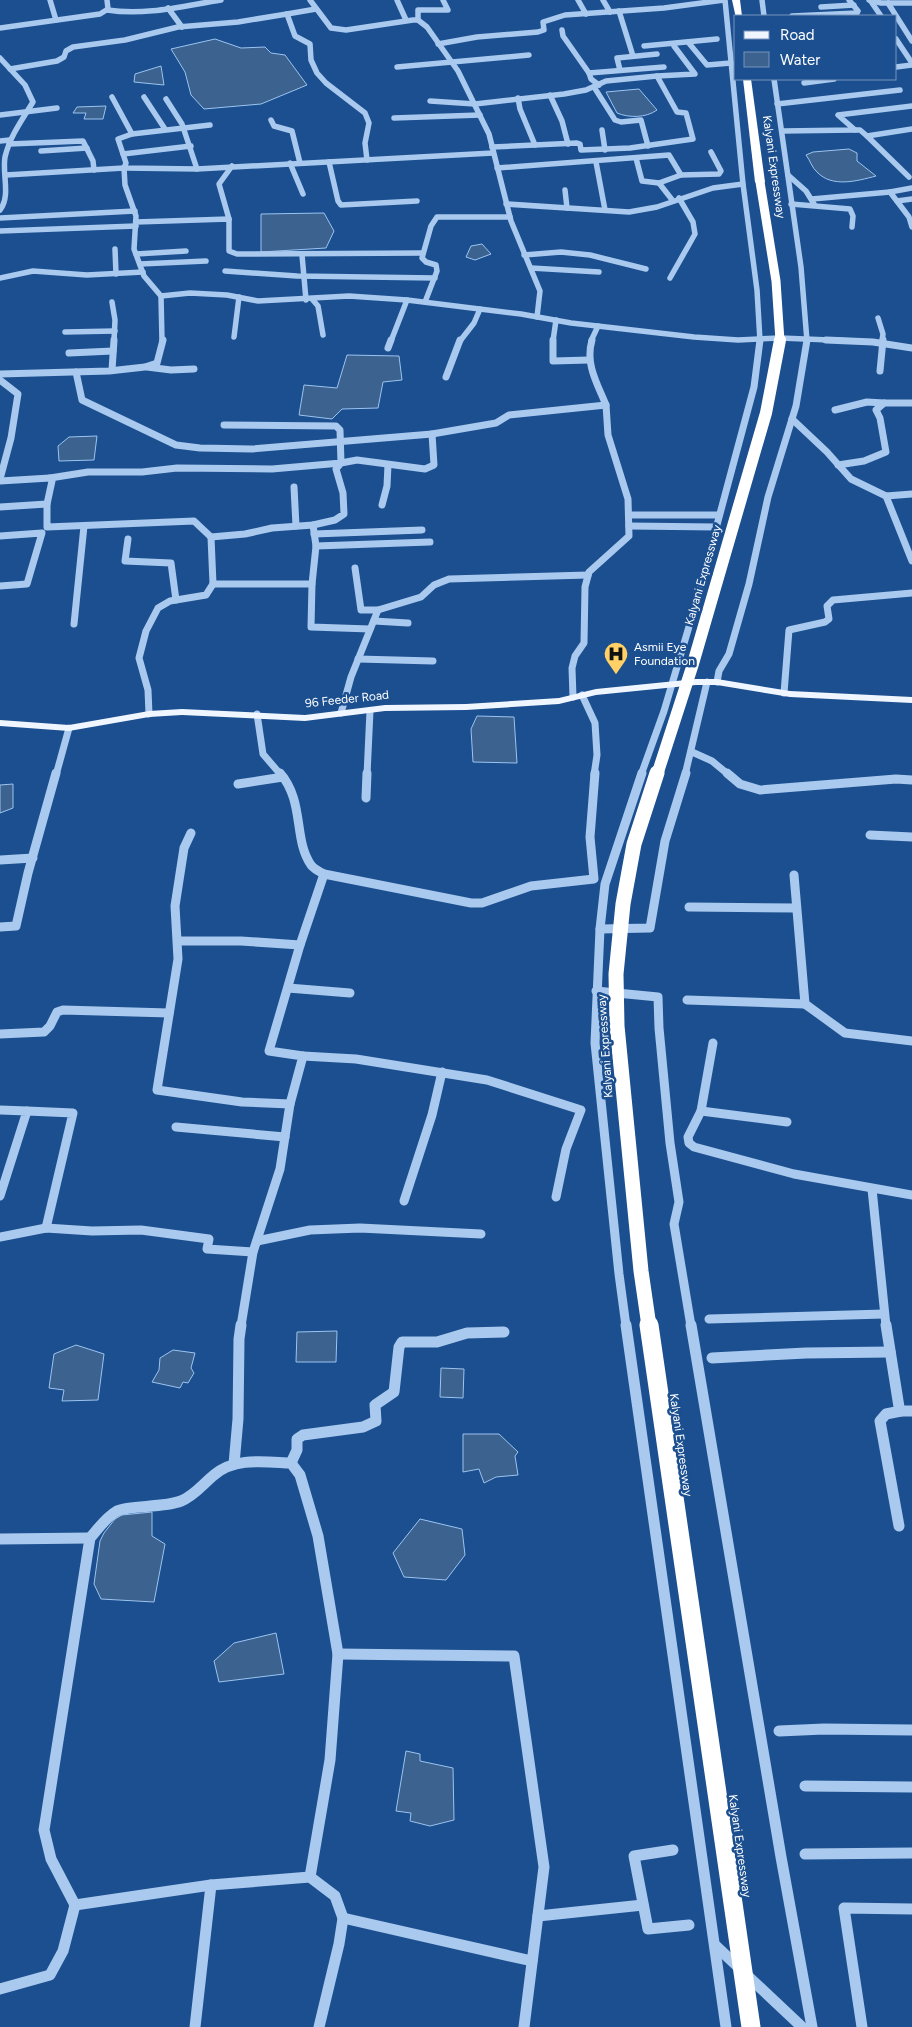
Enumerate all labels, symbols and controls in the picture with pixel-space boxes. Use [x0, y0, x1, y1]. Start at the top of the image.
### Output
legend [734, 15, 897, 80]
text: Road [780, 26, 815, 44]
text: Water [780, 51, 820, 69]
street label: Kalyani Expressway [760, 115, 788, 220]
street label: Kalyani Expressway [682, 522, 724, 627]
place label: Asmii Eye Foundation [634, 640, 695, 668]
hospital icon: Asmii Eye Foundation [603, 641, 629, 675]
street label: 96 Feeder Road [304, 688, 390, 710]
street label: Kalyani Expressway [594, 993, 616, 1098]
street label: Kalyani Expressway [667, 1393, 695, 1498]
street label: Kalyani Expressway [726, 1794, 754, 1899]

